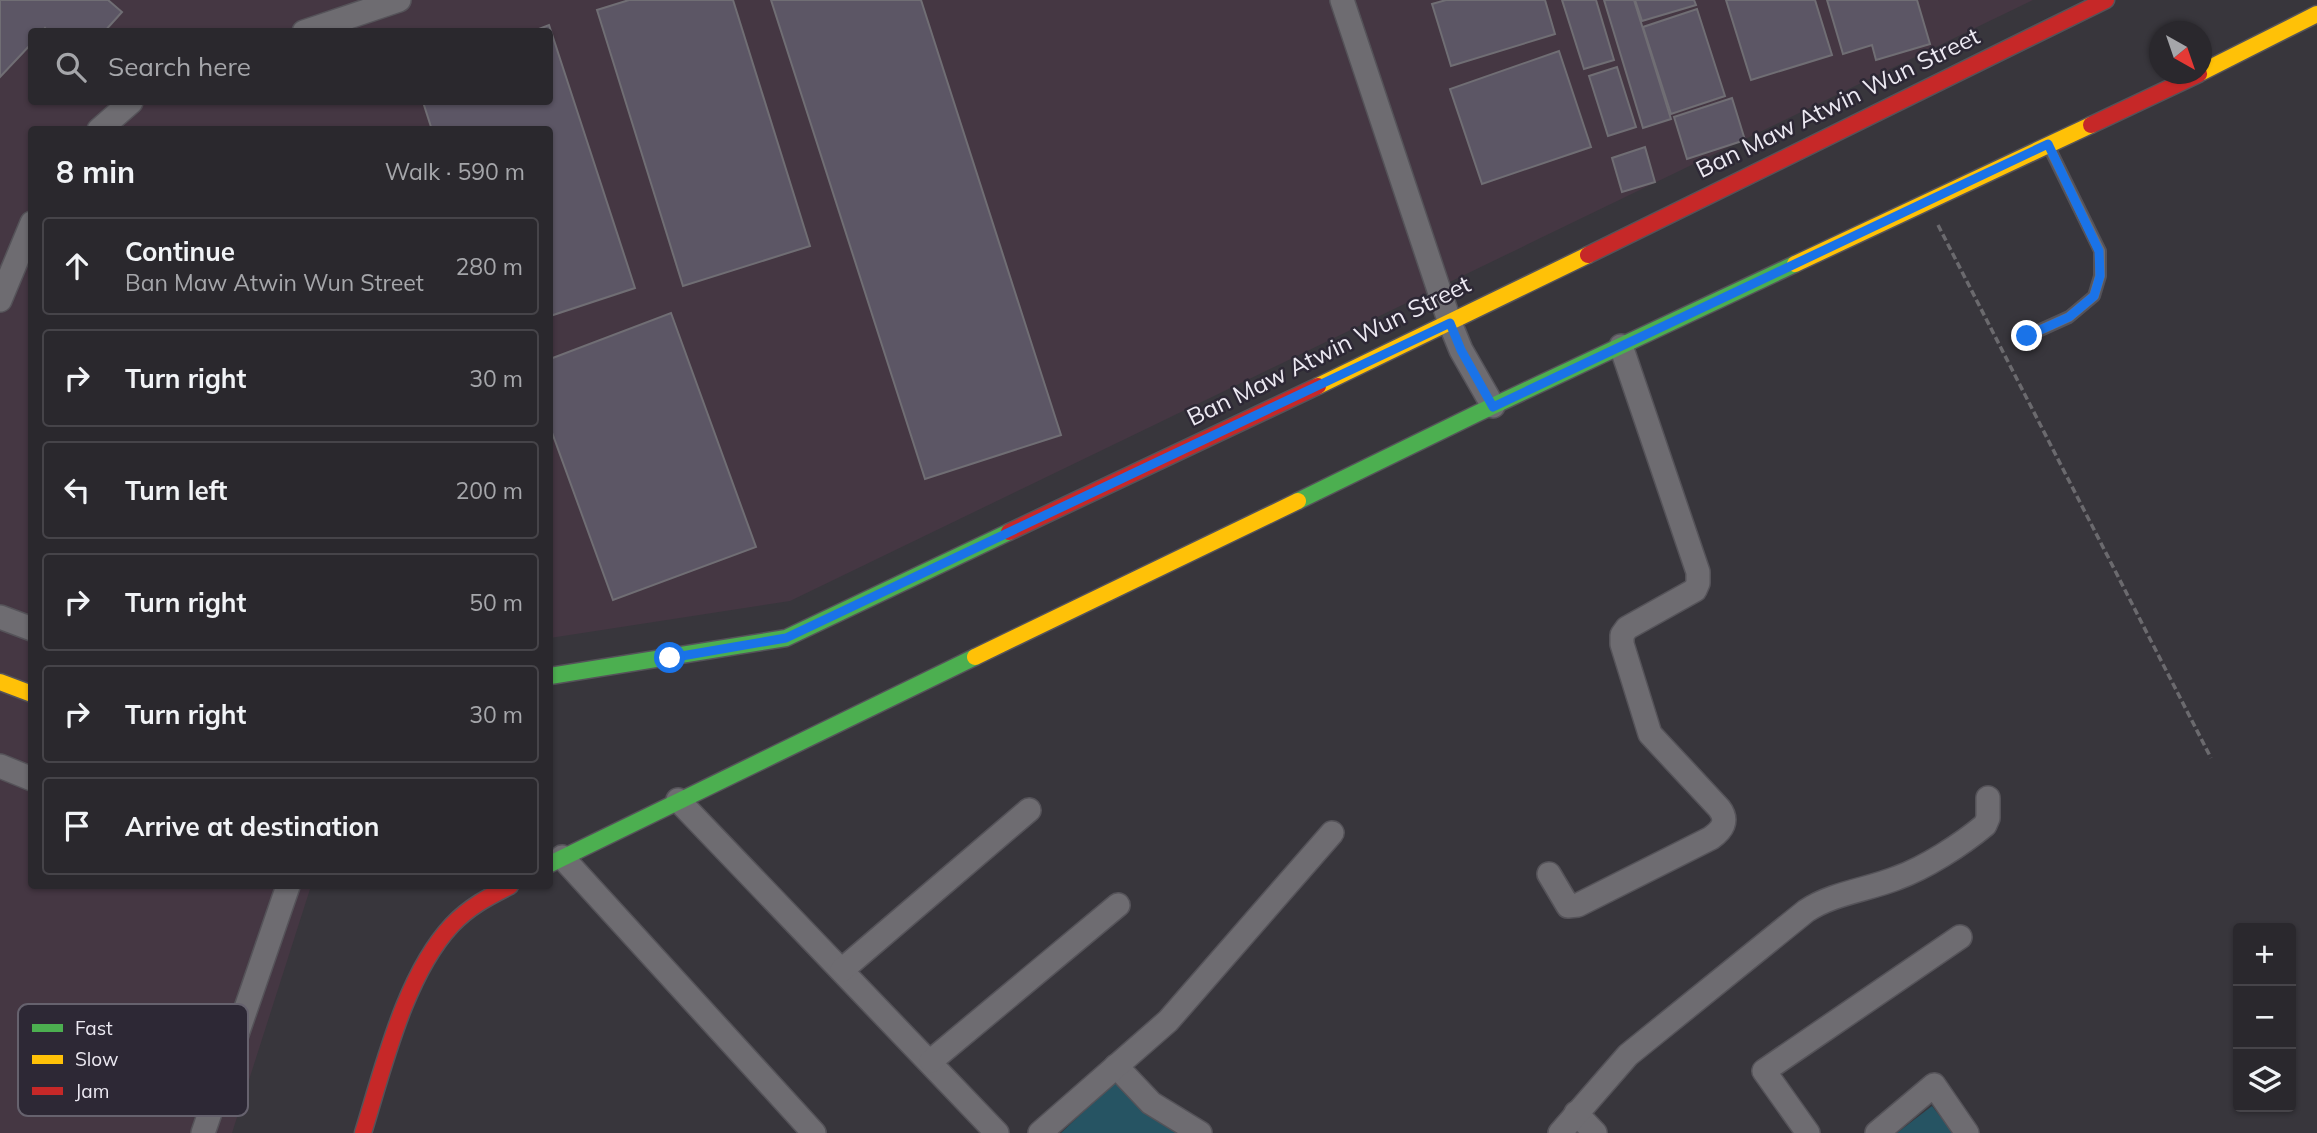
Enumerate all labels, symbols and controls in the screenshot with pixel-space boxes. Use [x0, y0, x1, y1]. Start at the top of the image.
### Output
street label: Ban Maw Atwin Wun Street [1691, 20, 1984, 184]
north arrow [2149, 21, 2212, 84]
search box [28, 28, 553, 105]
icon: search [52, 48, 90, 86]
text: Search here [108, 50, 251, 83]
text: 8 min [56, 153, 135, 191]
text: Walk · 590 m [385, 157, 525, 186]
text: Continue [125, 235, 235, 268]
icon: ahead [58, 247, 96, 285]
text: 280 m [455, 252, 523, 281]
text: Ban Maw Atwin Wun Street [125, 268, 424, 297]
street label: Ban Maw Atwin Wun Street [1182, 268, 1475, 432]
route end [2011, 320, 2042, 351]
icon: right [58, 359, 96, 397]
text: Turn right [125, 362, 246, 395]
text: 30 m [469, 364, 523, 393]
icon: left [58, 471, 96, 509]
text: Turn left [125, 474, 227, 507]
text: 200 m [455, 476, 523, 505]
icon: right [58, 583, 96, 621]
text: Turn right [125, 586, 246, 619]
text: 50 m [469, 588, 523, 617]
route start [654, 642, 685, 673]
icon: right [58, 695, 96, 733]
text: Turn right [125, 698, 246, 731]
text: 30 m [469, 700, 523, 729]
icon: arrive [58, 807, 96, 845]
text: Arrive at destination [125, 810, 380, 843]
map controls [2233, 923, 2296, 1112]
button: + [2233, 923, 2296, 986]
button: − [2233, 986, 2296, 1049]
legend [18, 1004, 248, 1116]
text: Fast [75, 1016, 113, 1040]
text: Slow [75, 1047, 119, 1071]
button: layers [2233, 1049, 2296, 1112]
text: Jam [75, 1079, 109, 1103]

